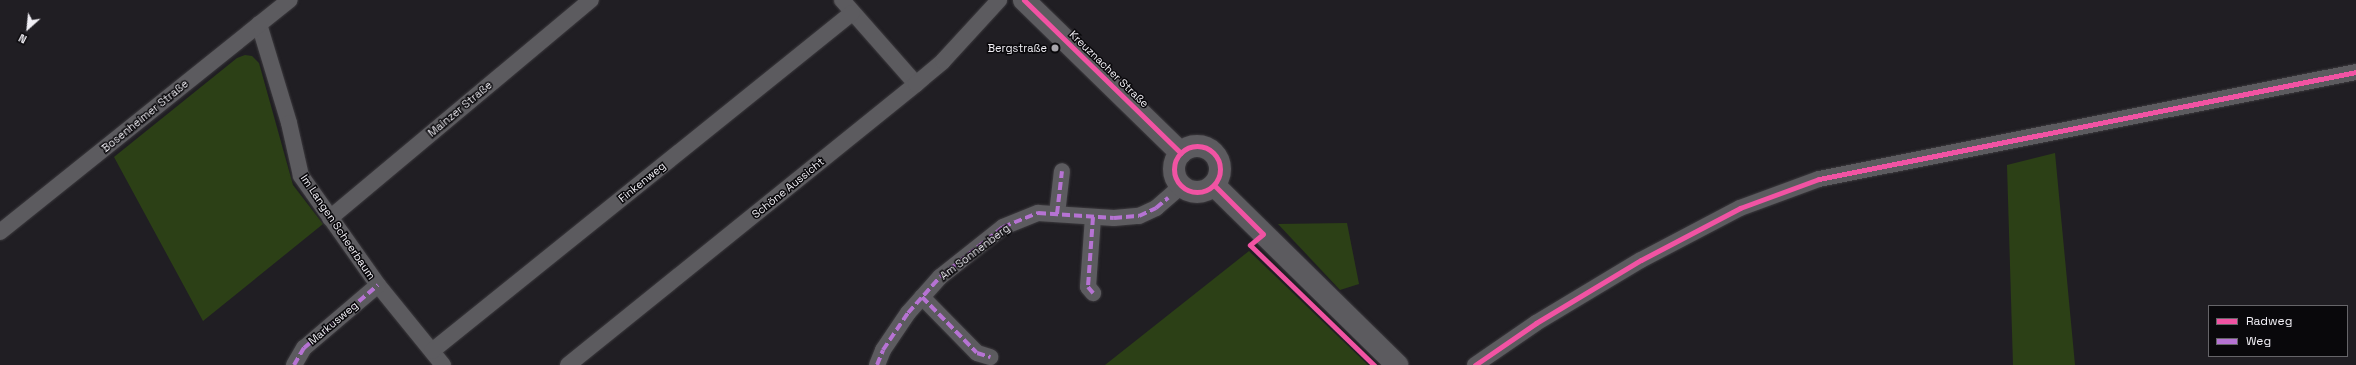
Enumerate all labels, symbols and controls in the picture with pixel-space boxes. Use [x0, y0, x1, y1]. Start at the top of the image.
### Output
north arrow [8, 8, 48, 48]
street label: Kreuznacher Straße [1067, 28, 1151, 110]
text: N [16, 31, 29, 47]
place label: Bergstraße [988, 41, 1047, 55]
marker: Bergstraße [1050, 43, 1060, 53]
street label: Bosenheimer Straße [99, 77, 191, 155]
street label: Mainzer Straße [425, 78, 495, 140]
street label: Schöne Aussicht [749, 155, 827, 221]
street label: Finkenweg [616, 159, 668, 205]
street label: Im Langen Scheerbaum [298, 172, 378, 282]
street label: Am Sonnenberg [937, 221, 1013, 283]
street label: Markusweg [306, 298, 360, 348]
legend [2208, 305, 2348, 357]
text: Radweg [2246, 313, 2292, 329]
text: Weg [2246, 333, 2271, 349]

